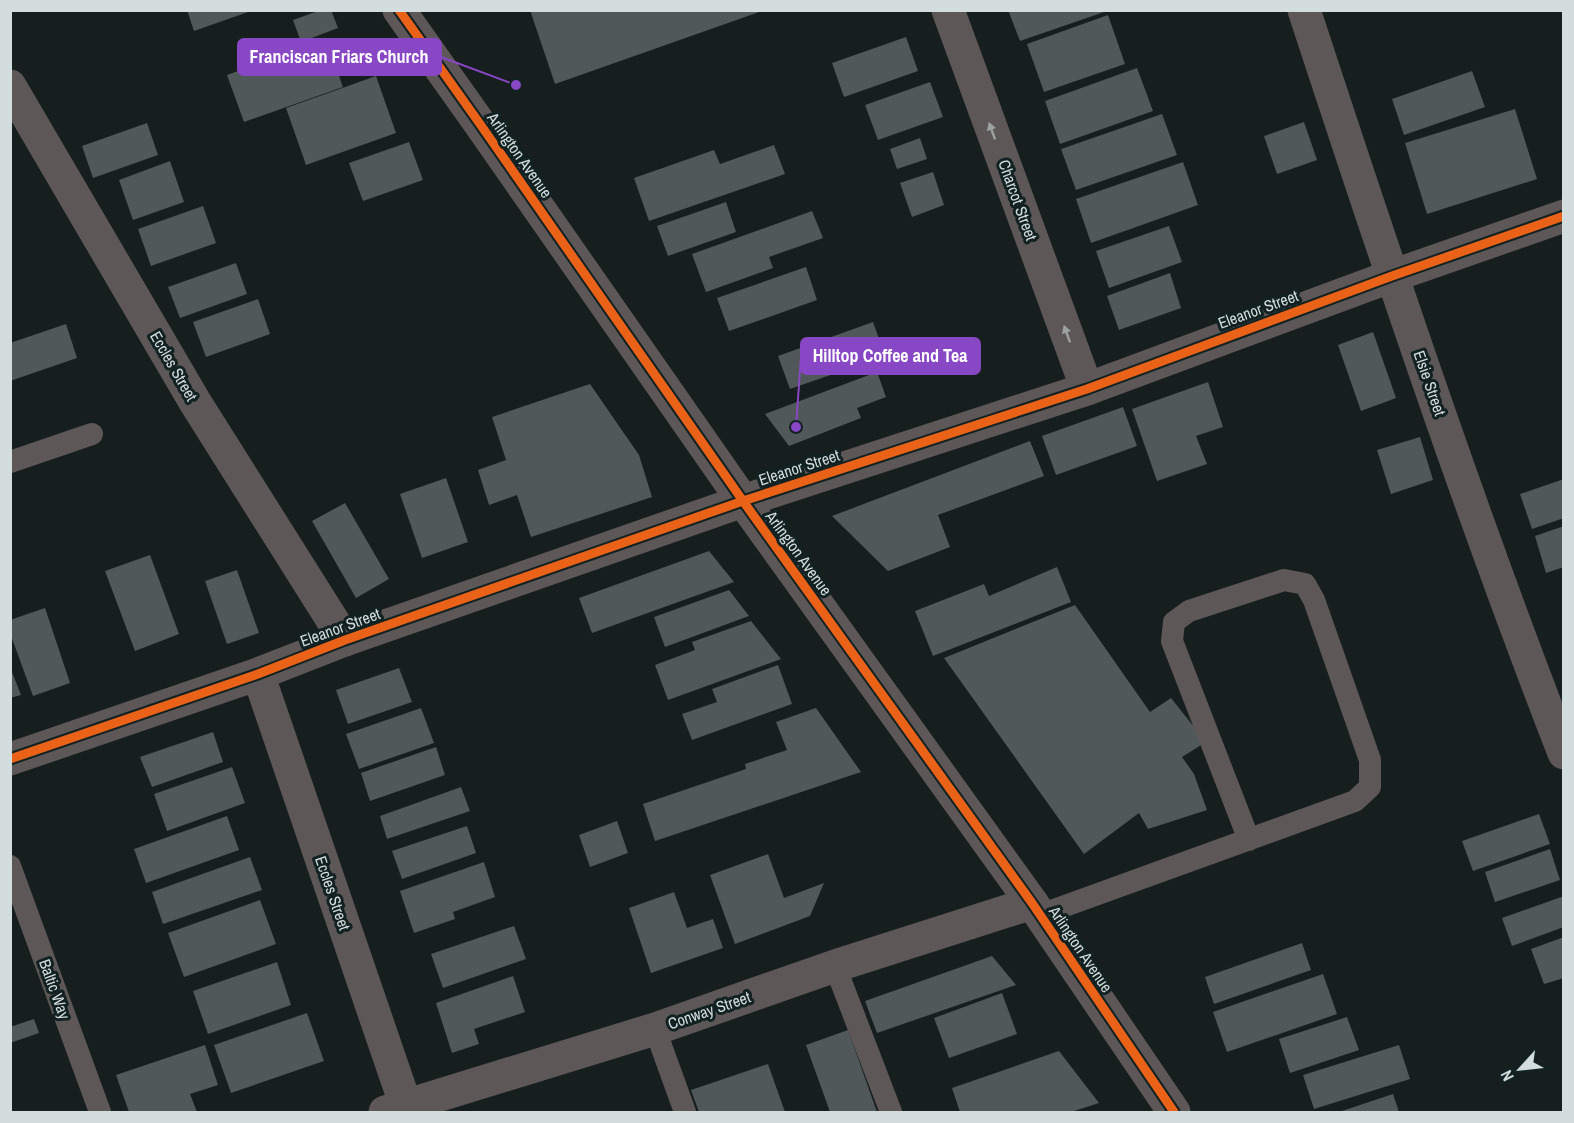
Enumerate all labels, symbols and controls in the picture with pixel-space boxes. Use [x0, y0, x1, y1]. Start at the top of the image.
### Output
callout: Franciscan Friars Church [238, 39, 441, 75]
text: Franciscan Friars Church [250, 44, 428, 69]
street label: Arlington Avenue [482, 107, 558, 202]
one-way arrow [987, 122, 997, 140]
street label: Charcot Street [993, 156, 1043, 244]
street label: Eleanor Street [1215, 284, 1301, 334]
one-way arrow [1062, 325, 1072, 343]
street label: Eccles Street [145, 327, 203, 405]
callout: Hilltop Coffee and Tea [801, 338, 980, 374]
text: Hilltop Coffee and Tea [813, 343, 968, 368]
street label: Elsie Street [1409, 347, 1452, 419]
street label: Eleanor Street [756, 443, 843, 490]
street label: Arlington Avenue [760, 505, 837, 600]
street label: Eleanor Street [297, 602, 383, 652]
street label: Eccles Street [310, 853, 356, 933]
street label: Arlington Avenue [1043, 901, 1118, 996]
street label: Baltic Way [34, 956, 76, 1022]
street label: Conway Street [665, 985, 754, 1034]
north arrow [1490, 1039, 1550, 1099]
text: N [1495, 1067, 1519, 1085]

